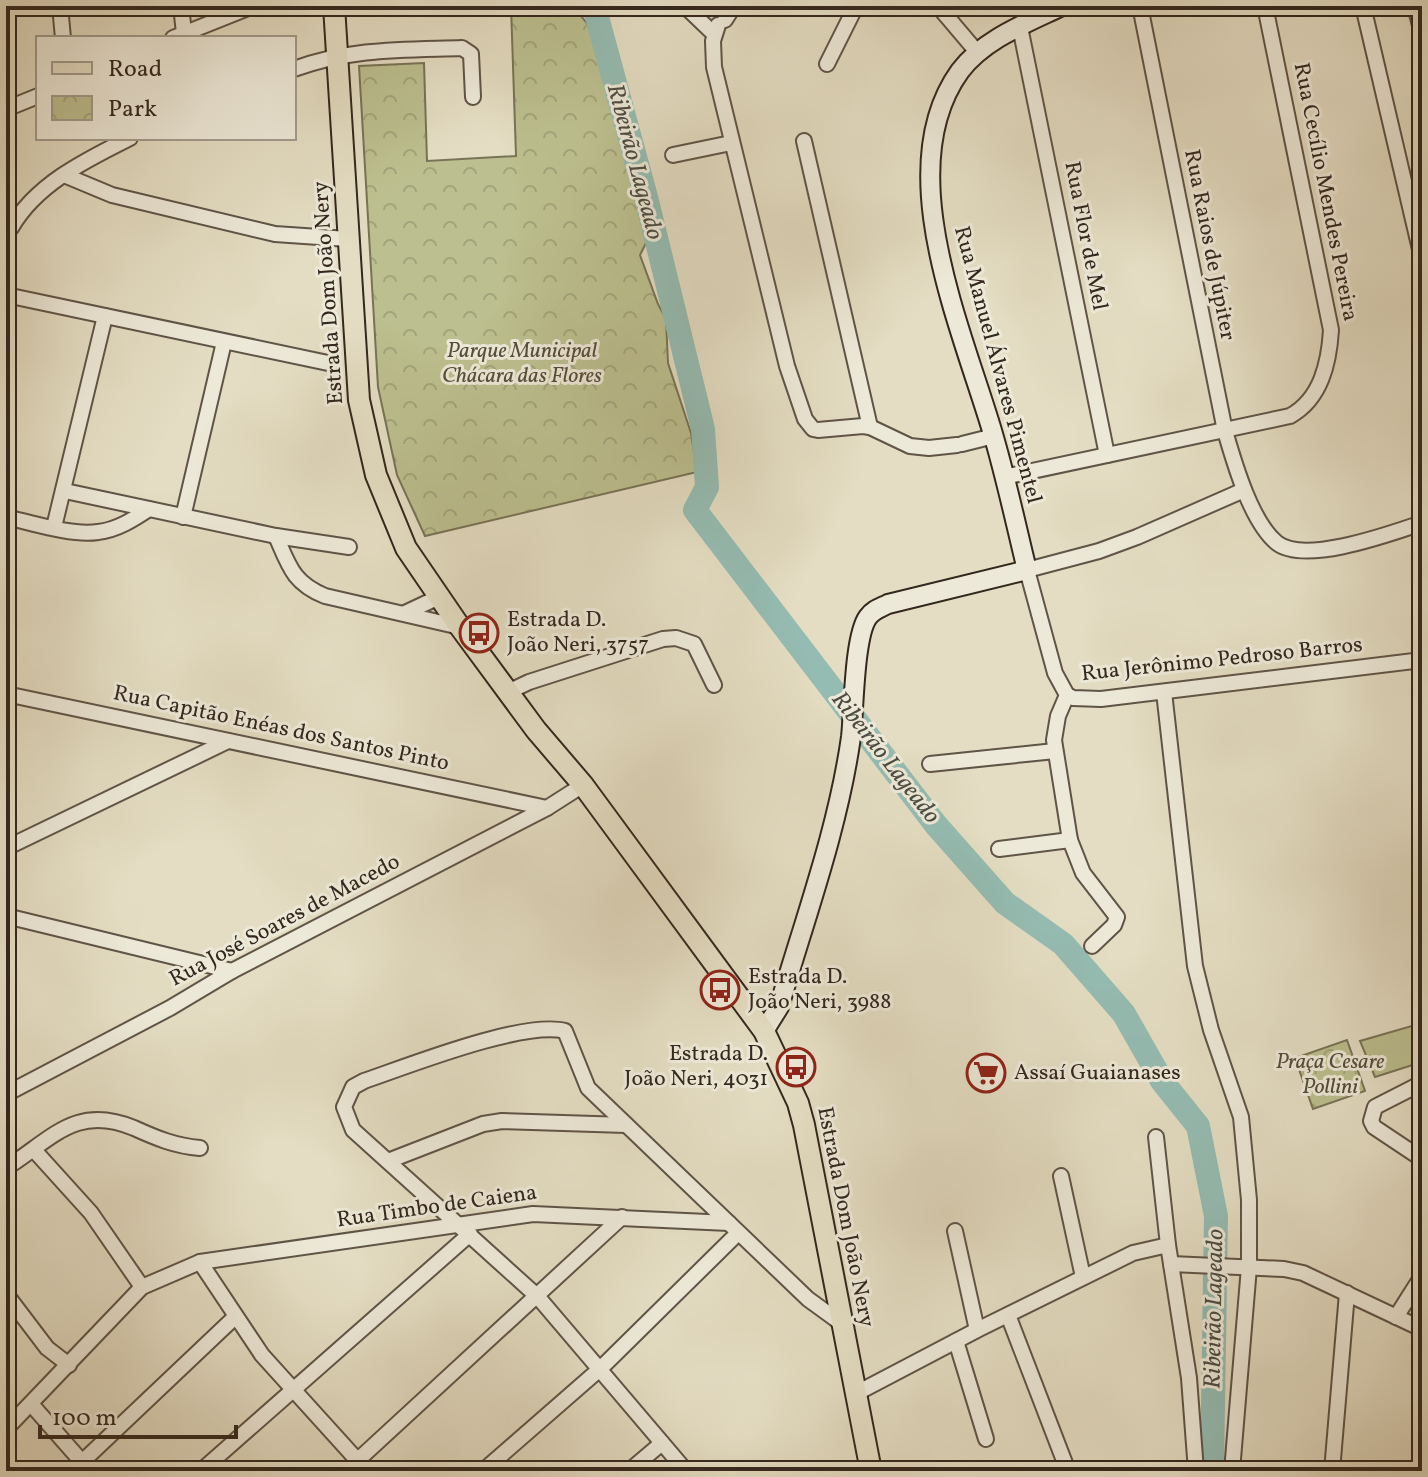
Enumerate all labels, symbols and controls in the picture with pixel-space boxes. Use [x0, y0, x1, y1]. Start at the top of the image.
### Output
legend [36, 36, 296, 140]
text: Road [108, 53, 162, 87]
street label: Rua Cecílio Mendes Pereira [1285, 60, 1365, 324]
water label: Ribeirão Lageado [597, 80, 671, 244]
text: Park [108, 93, 157, 127]
street label: Rua Raios de Júpiter [1175, 147, 1243, 343]
street label: Rua Flor de Mel [1055, 159, 1115, 313]
street label: Estrada Dom João Nery [306, 180, 352, 406]
street label: Rua Manuel Álvares Pimentel [945, 223, 1049, 507]
park label: Parque Municipal Chácara das Flores [442, 336, 602, 392]
place label: Estrada D. João Neri, 3757 [507, 605, 649, 661]
bus stop icon: Estrada D. João Neri, 3757 [458, 612, 500, 654]
street label: Rua Jerônimo Pedroso Barros [1080, 630, 1364, 690]
street label: Rua Capitão Enéas dos Santos Pinto [110, 678, 452, 780]
water label: Ribeirão Lageado [822, 685, 948, 832]
street label: Rua José Soares de Macedo [164, 847, 406, 995]
place label: Estrada D. João Neri, 3988 [748, 962, 891, 1018]
bus stop icon: Estrada D. João Neri, 3988 [699, 969, 741, 1011]
place label: Estrada D. João Neri, 4031 [624, 1039, 768, 1095]
bus stop icon: Estrada D. João Neri, 4031 [775, 1046, 817, 1088]
park label: Praça Cesare Pollini [1276, 1047, 1384, 1103]
supermarket icon: Assaí Guaianases [965, 1052, 1007, 1094]
place label: Assaí Guaianases [1014, 1058, 1181, 1089]
street label: Estrada Dom João Nery [808, 1104, 882, 1330]
street label: Rua Timbo de Caiena [335, 1178, 539, 1236]
water label: Ribeirão Lageado [1197, 1229, 1233, 1389]
scale bar [40, 1389, 236, 1439]
text: 100 m [52, 1402, 117, 1436]

